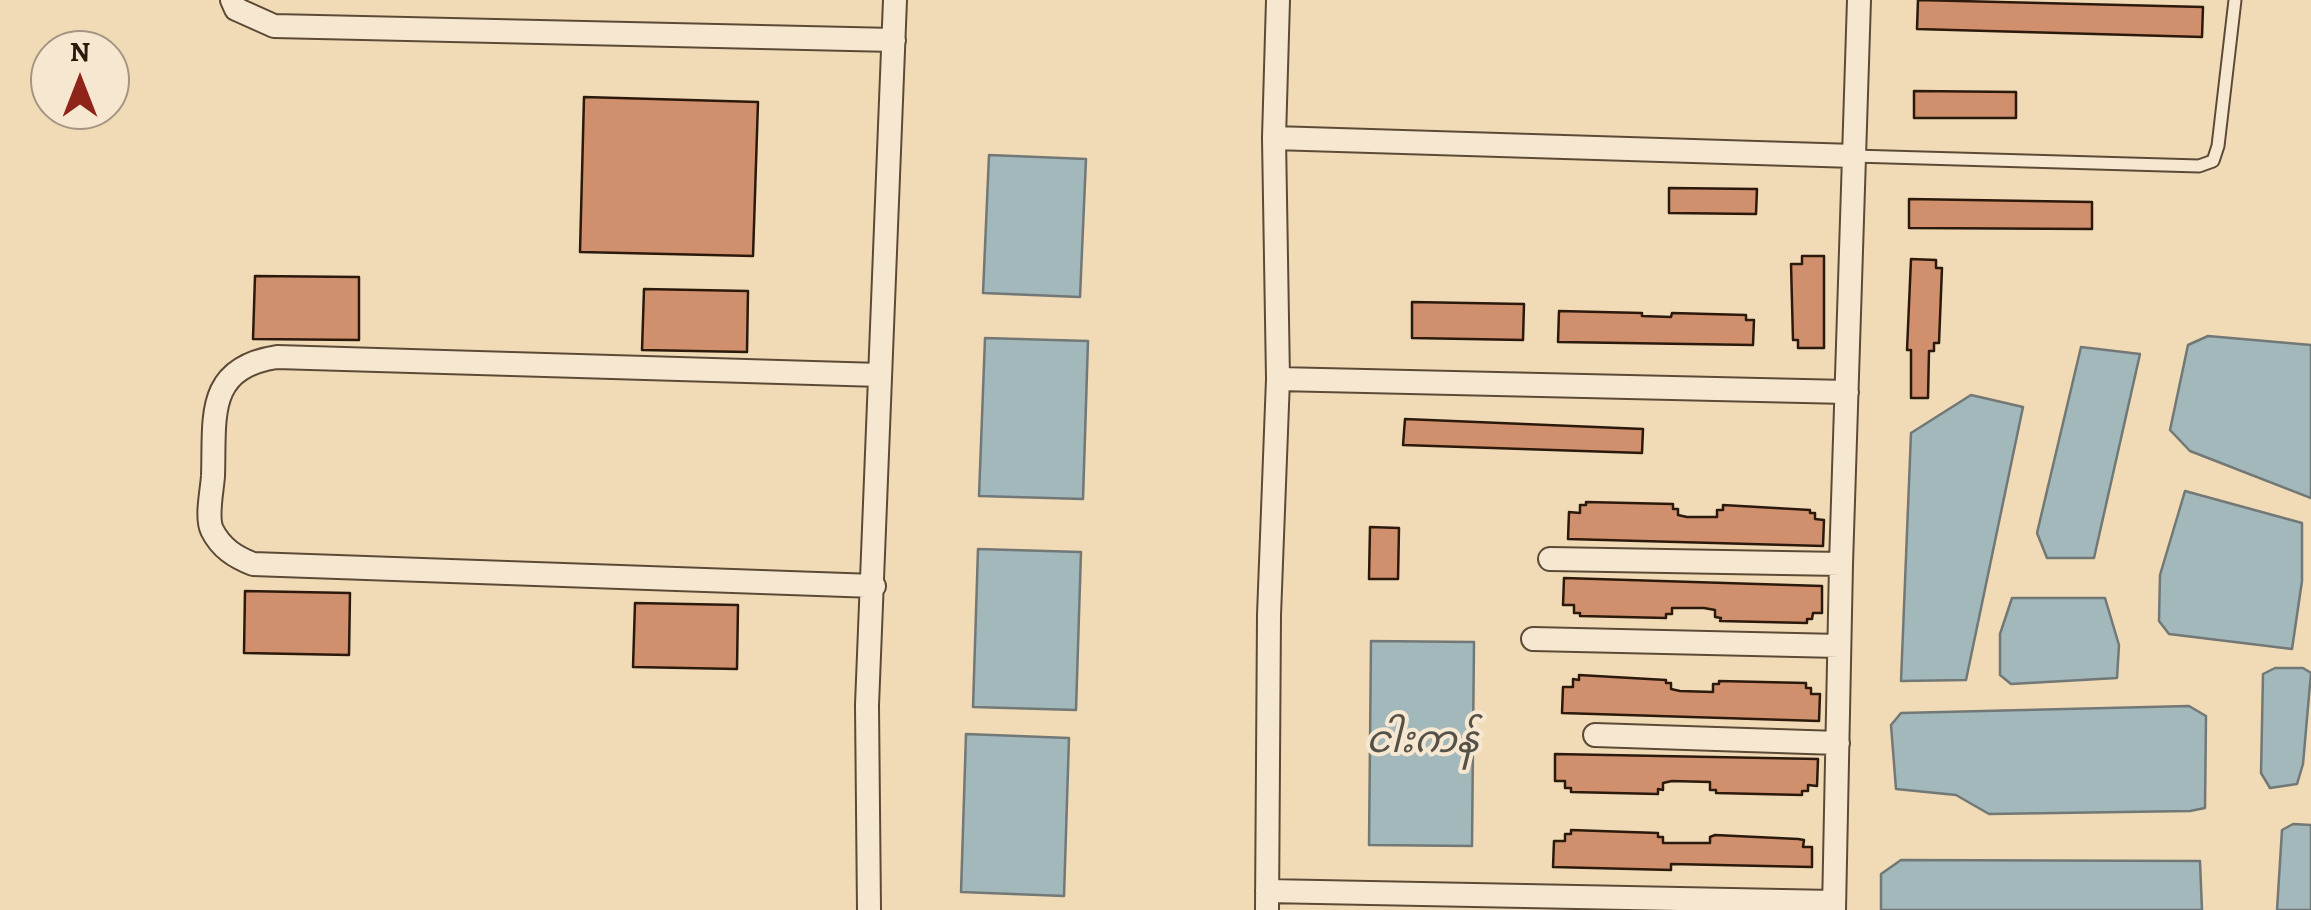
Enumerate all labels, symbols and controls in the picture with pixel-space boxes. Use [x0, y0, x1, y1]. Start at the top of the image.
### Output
north arrow [30, 30, 130, 130]
text: N [70, 33, 90, 71]
water label: ငါးကန် [1366, 720, 1478, 766]

